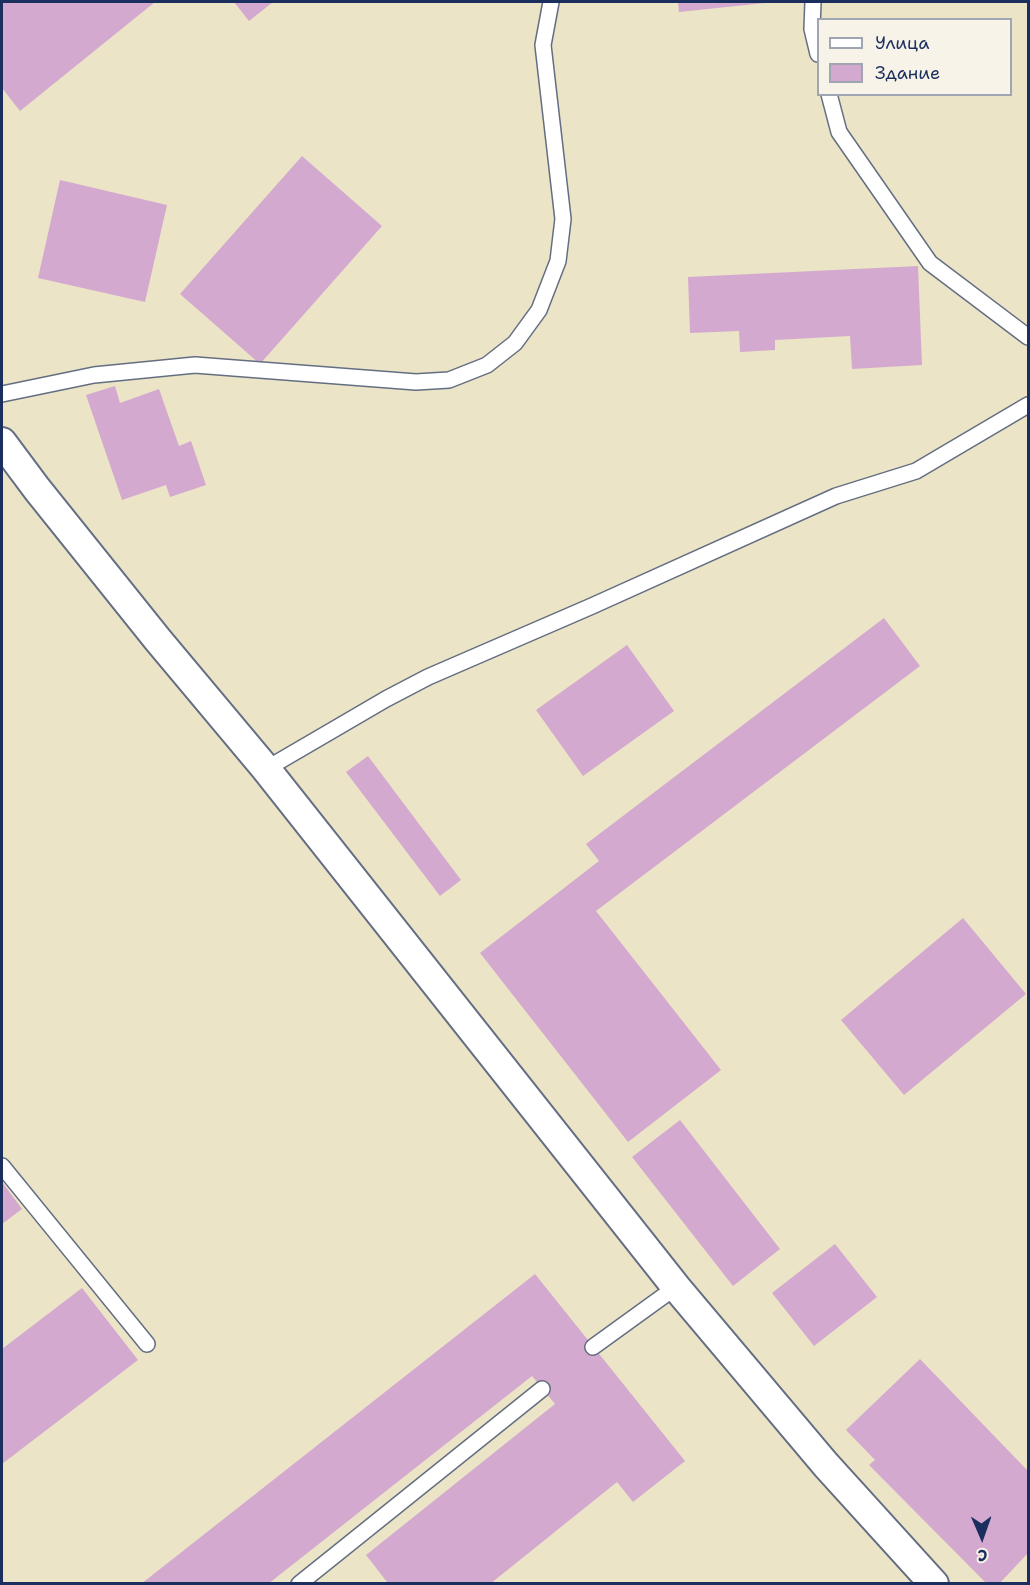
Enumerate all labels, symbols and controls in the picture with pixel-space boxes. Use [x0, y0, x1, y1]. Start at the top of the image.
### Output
legend [817, 18, 1012, 96]
text: Улица [875, 31, 929, 55]
text: Здание [875, 61, 940, 85]
north arrow [952, 1507, 1012, 1567]
text: С [977, 1545, 988, 1566]

